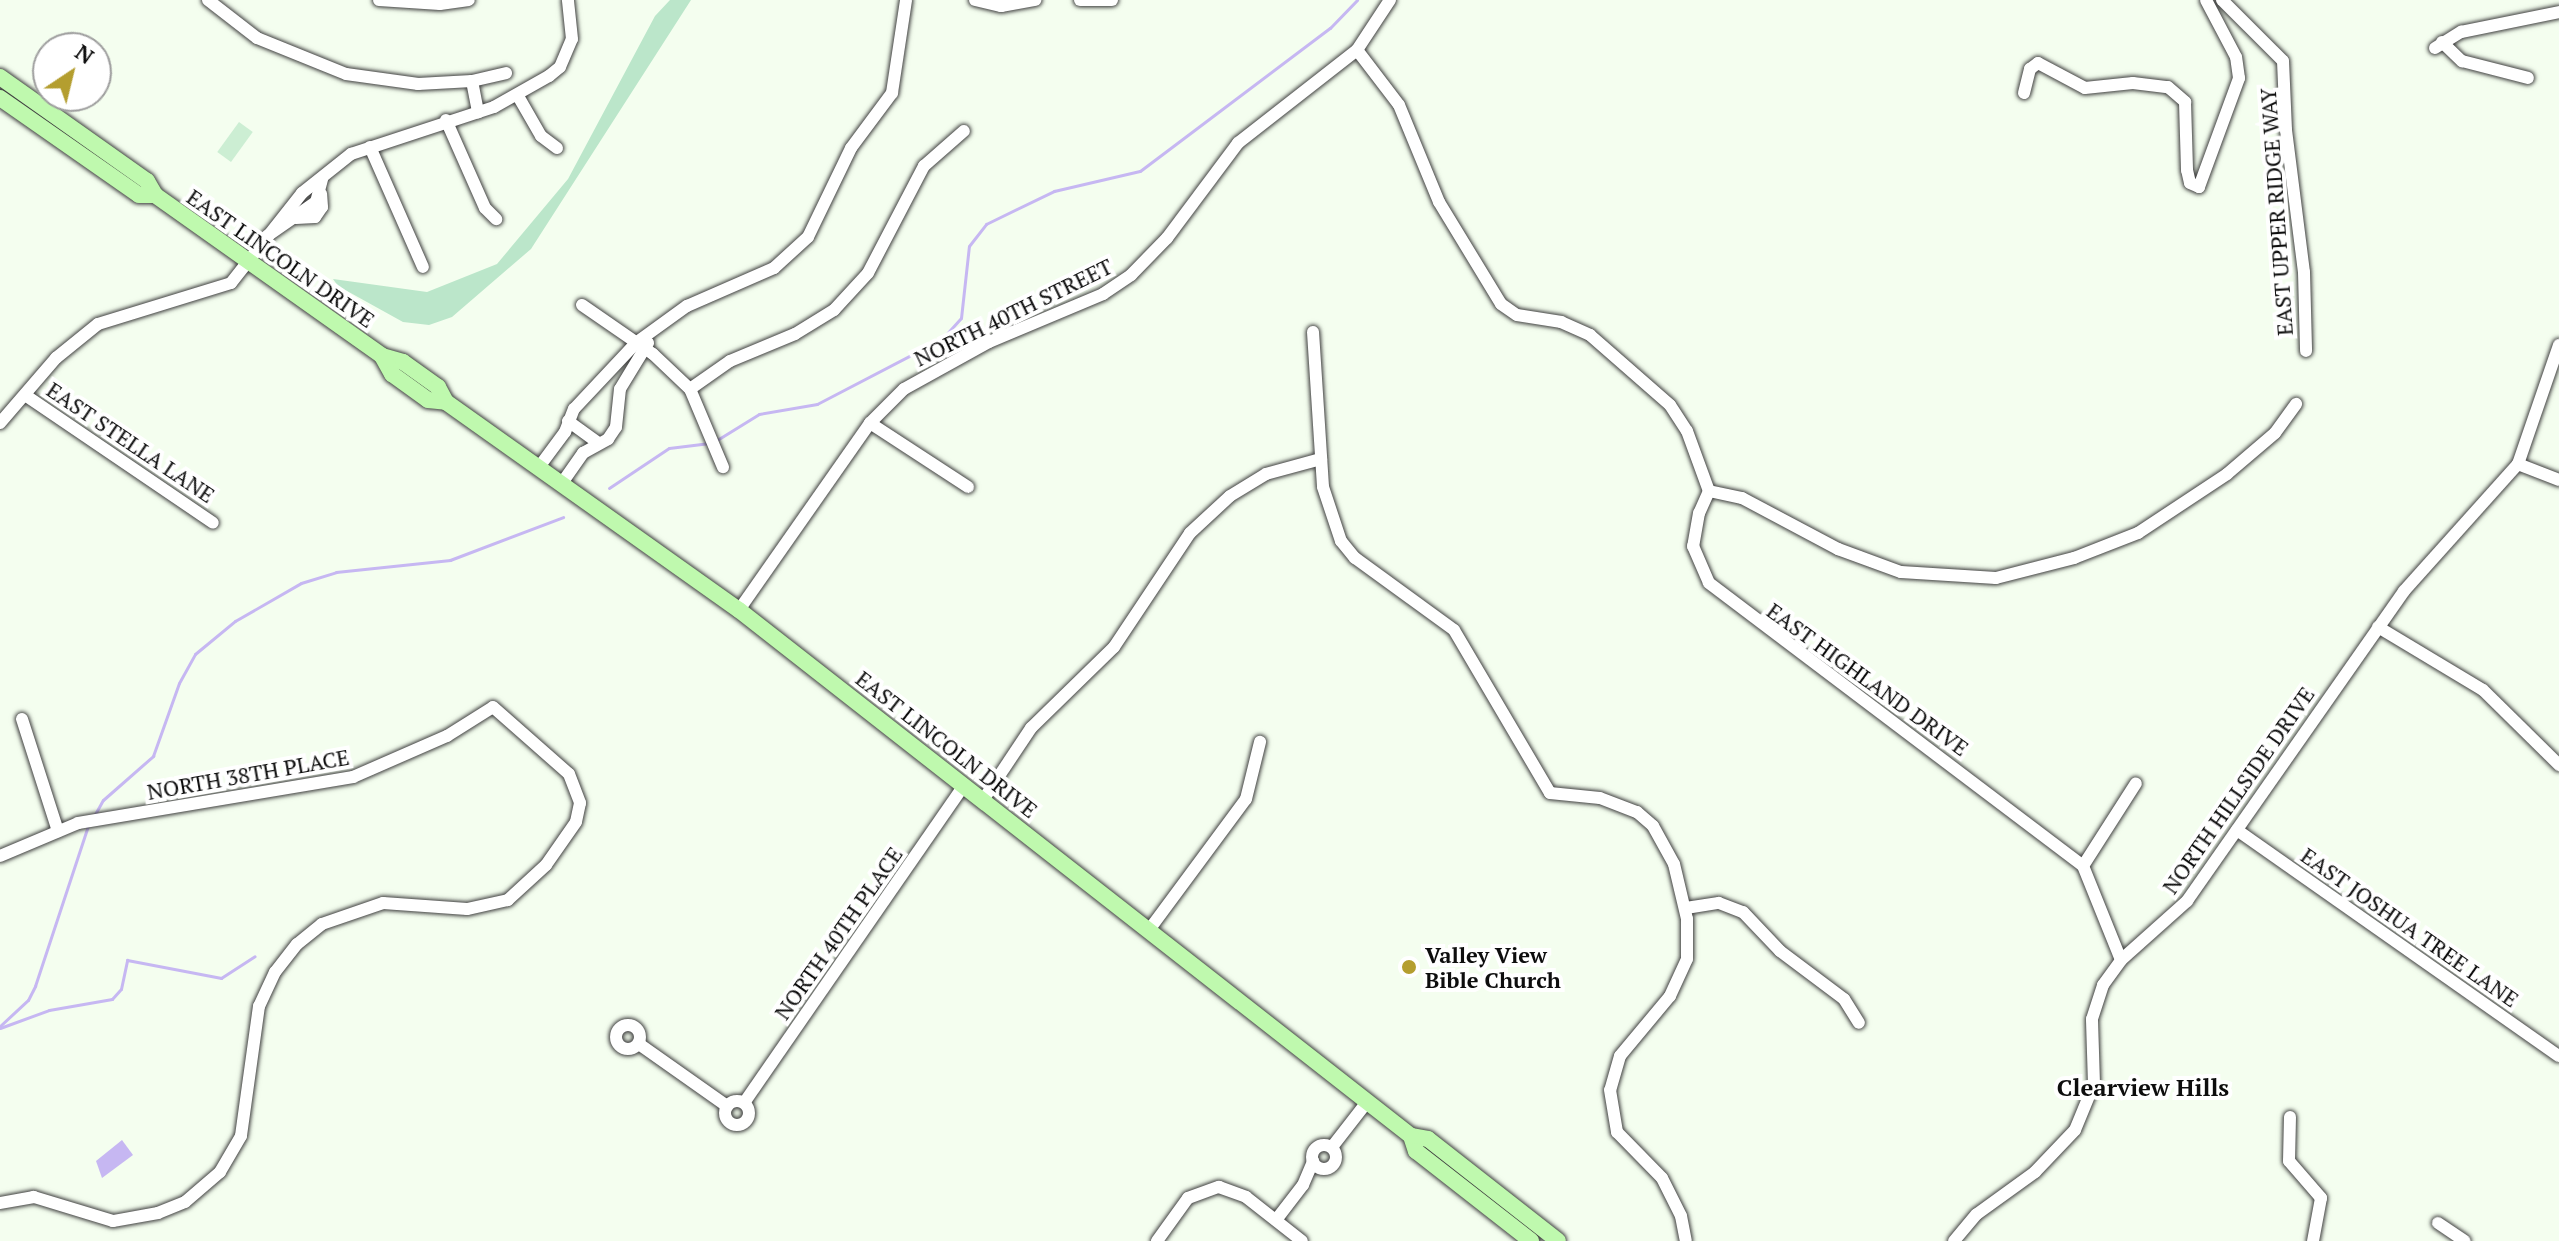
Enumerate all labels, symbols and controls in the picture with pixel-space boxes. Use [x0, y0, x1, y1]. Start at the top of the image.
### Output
north arrow [32, 32, 112, 112]
text: N [70, 37, 100, 70]
street label: EAST UPPER RIDGE WAY [2254, 87, 2298, 337]
street label: EAST LINCOLN DRIVE [182, 183, 380, 333]
street label: NORTH 40TH STREET [910, 252, 1116, 372]
street label: EAST STELLA LANE [42, 376, 220, 508]
street label: EAST HIGHLAND DRIVE [1762, 597, 1974, 761]
street label: EAST LINCOLN DRIVE [851, 665, 1043, 823]
street label: NORTH HILLSIDE DRIVE [2156, 681, 2320, 899]
street label: NORTH 38TH PLACE [145, 743, 351, 805]
street label: NORTH 40TH PLACE [768, 842, 908, 1024]
street label: EAST JOSHUA TREE LANE [2296, 842, 2524, 1012]
place label: Valley View Bible Church [1425, 941, 1561, 992]
marker: Valley View Bible Church [1400, 958, 1418, 976]
district label: Clearview Hills [2057, 1074, 2229, 1102]

